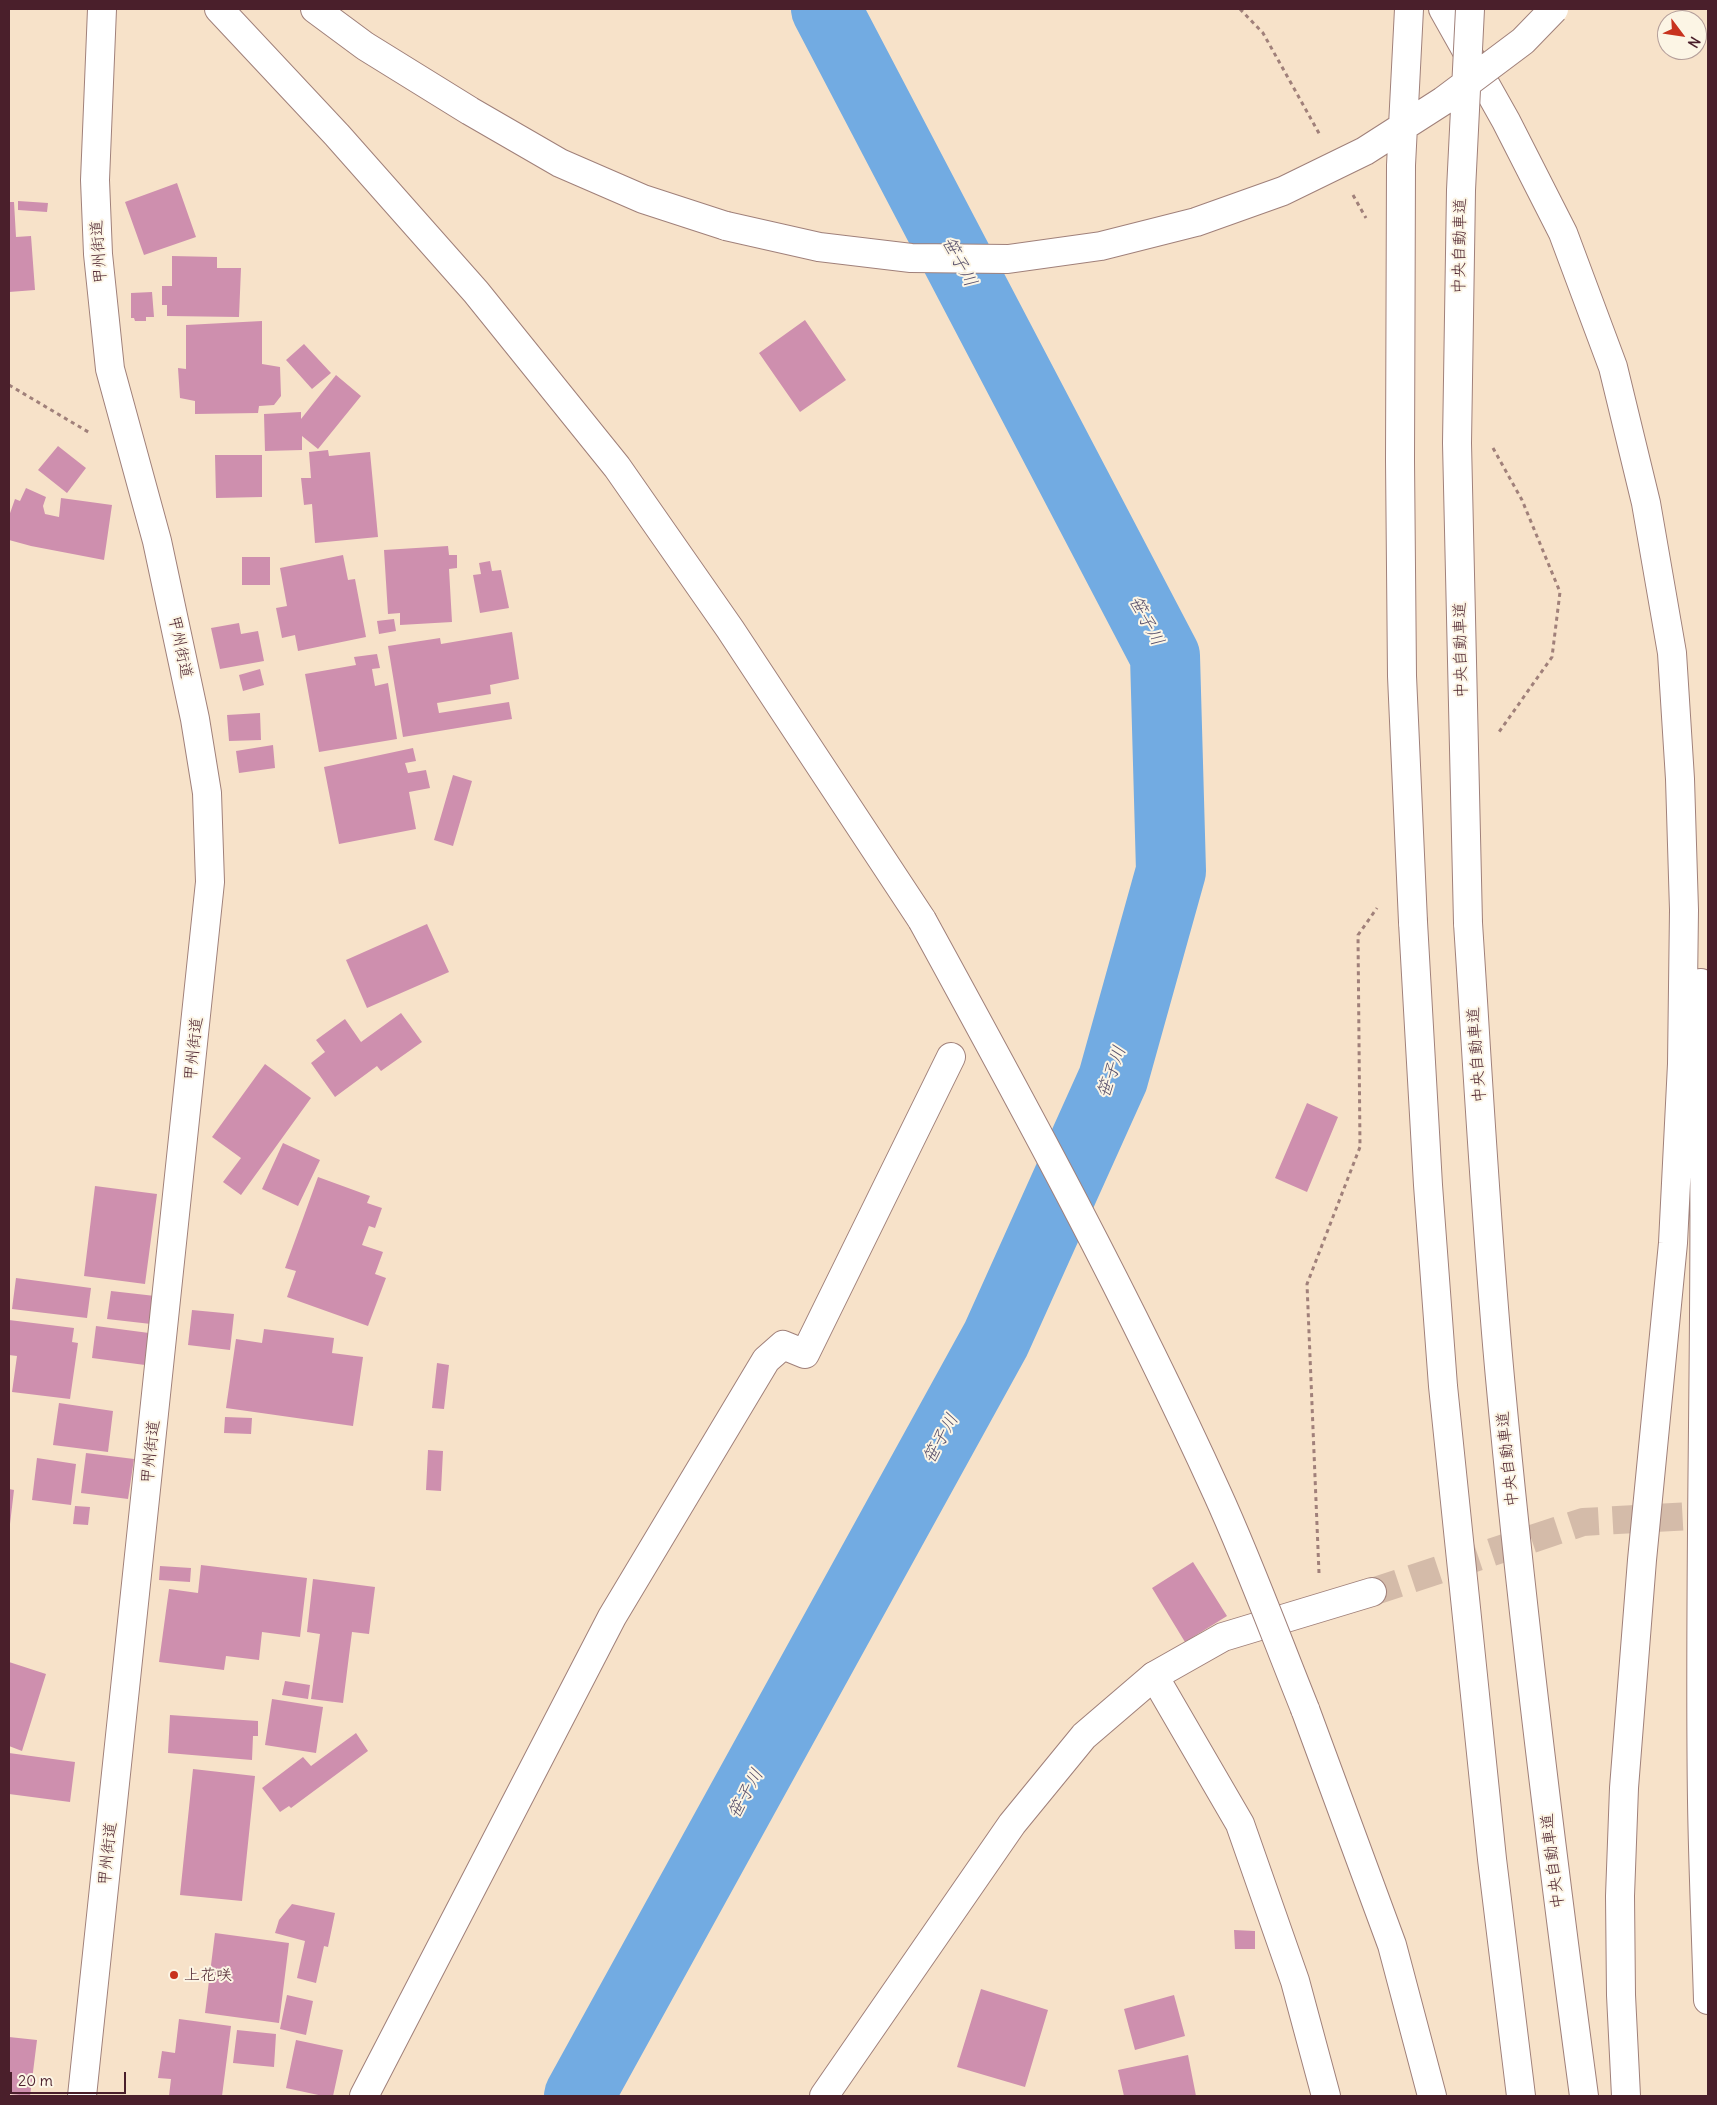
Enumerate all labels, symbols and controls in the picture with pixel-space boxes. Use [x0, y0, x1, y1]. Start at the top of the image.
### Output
north arrow [1657, 10, 1707, 60]
text: N [1684, 33, 1704, 51]
street label: 中央自動車道 [1450, 198, 1470, 294]
street label: 甲州街道 [87, 219, 111, 285]
water label: 笹子川 [937, 233, 981, 291]
water label: 笹子川 [1124, 592, 1168, 650]
street label: 中央自動車道 [1451, 602, 1471, 698]
street label: 甲州街道 [164, 614, 196, 680]
street label: 中央自動車道 [1464, 1006, 1490, 1104]
street label: 甲州街道 [181, 1016, 207, 1082]
water label: 笹子川 [1093, 1043, 1131, 1101]
water label: 笹子川 [918, 1410, 964, 1468]
street label: 中央自動車道 [1493, 1410, 1523, 1508]
street label: 甲州街道 [138, 1419, 164, 1485]
water label: 笹子川 [723, 1765, 769, 1823]
street label: 中央自動車道 [1538, 1812, 1568, 1910]
street label: 甲州街道 [95, 1821, 121, 1887]
place label: 上花咲 [184, 1965, 232, 1985]
marker: 上花咲 [168, 1969, 180, 1981]
scale bar [12, 2062, 129, 2094]
text: 20 m [18, 2071, 53, 2090]

